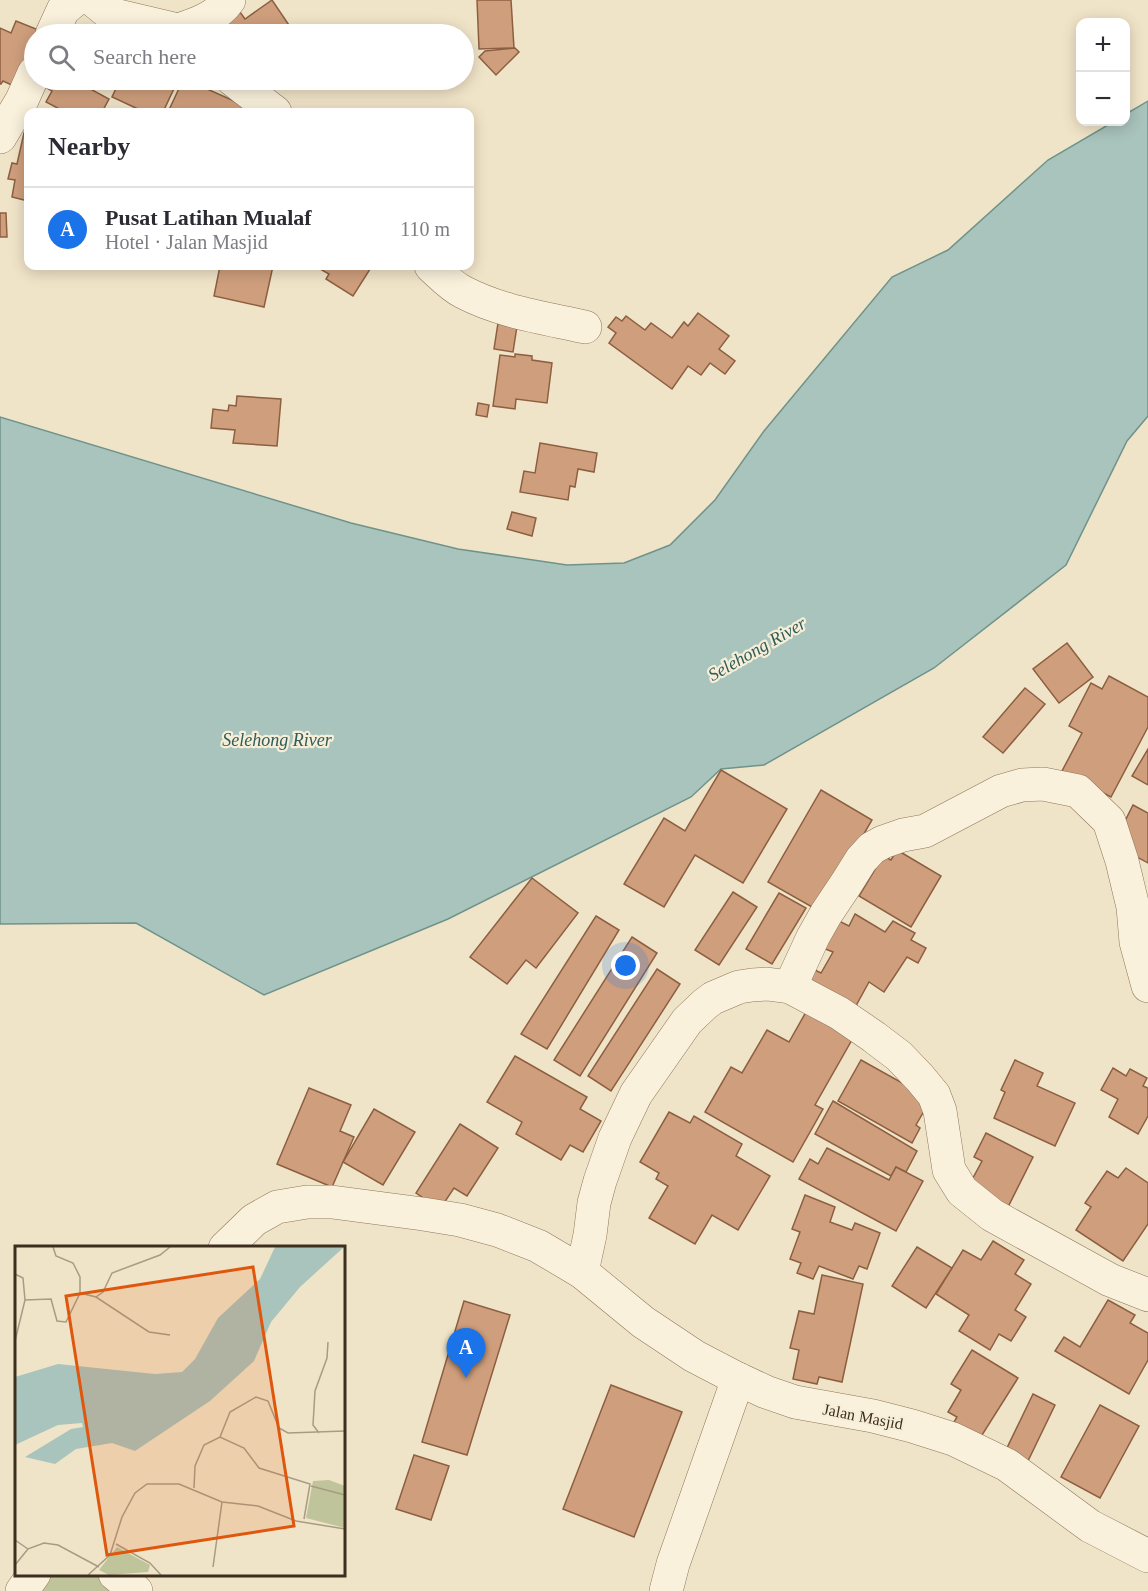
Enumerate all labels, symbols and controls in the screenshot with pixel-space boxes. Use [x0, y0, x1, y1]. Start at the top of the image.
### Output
map controls [1076, 18, 1130, 126]
button: + [1076, 18, 1130, 72]
search box [24, 24, 474, 90]
icon: search [45, 41, 78, 74]
text: Search here [93, 44, 196, 69]
button: − [1076, 72, 1130, 126]
text: Nearby [48, 132, 130, 161]
text: Pusat Latihan Mualaf [105, 205, 312, 230]
text: A [60, 218, 75, 240]
text: 110 m [400, 218, 450, 240]
text: Hotel · Jalan Masjid [105, 231, 268, 253]
water label: Selehong River [705, 612, 810, 685]
water label: Selehong River [222, 730, 333, 750]
your location [611, 951, 640, 980]
inset map [15, 1246, 345, 1576]
pin: A [446, 1328, 486, 1378]
street label: Jalan Masjid [821, 1400, 904, 1434]

